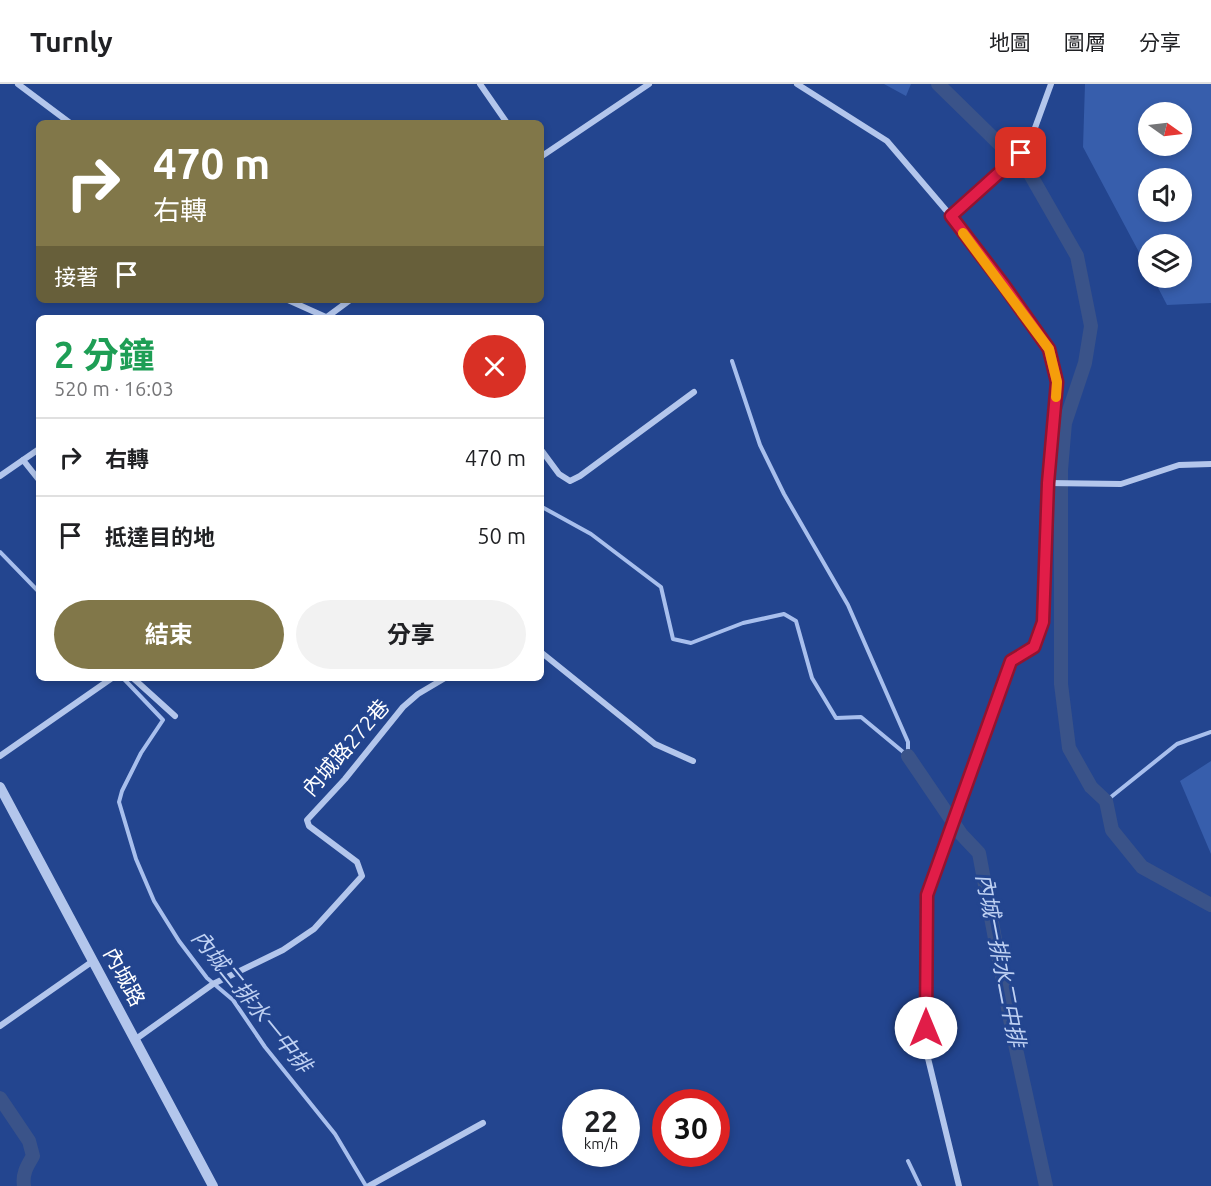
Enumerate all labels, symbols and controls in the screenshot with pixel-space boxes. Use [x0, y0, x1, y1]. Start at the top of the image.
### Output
text: Turnly [30, 26, 113, 57]
text: 地圖 [989, 30, 1031, 54]
text: 圖層 [1064, 30, 1106, 54]
text: 分享 [1139, 30, 1181, 54]
north arrow [1138, 102, 1192, 156]
map controls [1138, 102, 1192, 288]
pin [995, 127, 1046, 178]
icon: arrive [1004, 136, 1037, 169]
text: 470 m [153, 140, 270, 187]
icon: right [54, 144, 132, 222]
button: sound [1138, 168, 1192, 222]
text: 右轉 [153, 195, 207, 225]
button: layers [1138, 234, 1192, 288]
icon: arrive [110, 258, 143, 291]
text: 接著 [54, 264, 98, 289]
text: 2 分鐘 [54, 334, 155, 375]
button: close [463, 335, 526, 398]
text: 520 m · 16:03 [54, 377, 174, 400]
icon: right [54, 441, 87, 474]
text: 470 m [465, 445, 526, 470]
text: 右轉 [105, 446, 149, 471]
icon: arrive [54, 519, 87, 552]
text: 50 m [477, 523, 526, 548]
text: 抵達目的地 [105, 524, 215, 549]
button: 結束 [54, 600, 284, 669]
button: 分享 [296, 600, 526, 669]
street label: 內城路272巷 [297, 694, 394, 800]
water label: 內城一排水二中排 [972, 871, 1031, 1052]
water label: 內城二排水一中排 [187, 924, 319, 1079]
street label: 內城路 [99, 943, 150, 1010]
position arrow [894, 996, 958, 1060]
speed limit sign: 30 [652, 1089, 730, 1167]
text: 22 [584, 1104, 618, 1138]
text: km/h [584, 1135, 618, 1152]

